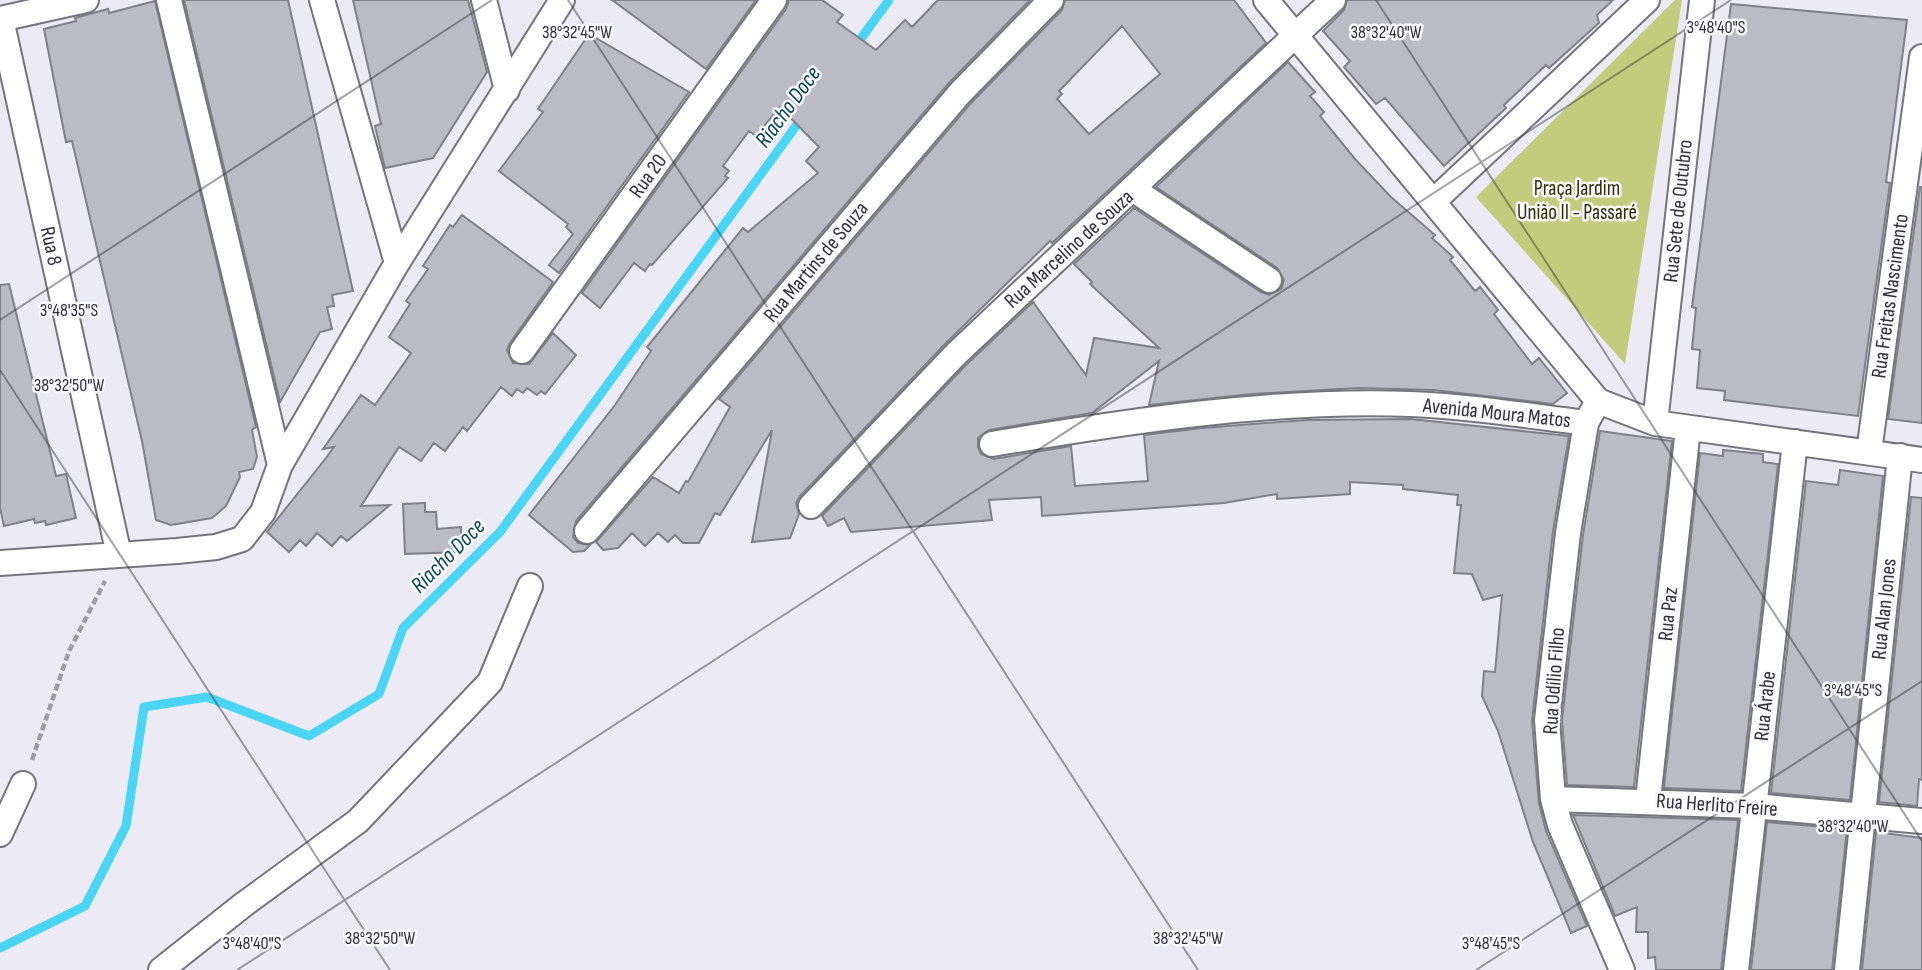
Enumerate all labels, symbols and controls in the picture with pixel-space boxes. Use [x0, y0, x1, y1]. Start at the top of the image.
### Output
text: 3°48'40"S [1686, 17, 1746, 38]
text: 38°32'45"W [542, 22, 612, 43]
text: 38°32'40"W [1351, 22, 1422, 43]
water label: Riacho Doce [749, 61, 827, 153]
street label: Rua Sete de Outubro [1658, 138, 1698, 284]
street label: Rua 20 [624, 149, 672, 203]
park label: Praça Jardim União II - Passaré [1517, 176, 1637, 225]
street label: Rua Marcelino de Souza [999, 185, 1139, 313]
street label: Rua Martins de Souza [758, 197, 874, 327]
street label: Rua Freitas Nascimento [1866, 212, 1914, 380]
street label: Rua 8 [35, 224, 67, 268]
text: 3°48'35"S [40, 300, 98, 321]
text: 38°32'50"W [34, 375, 105, 396]
street label: Avenida Moura Matos [1421, 393, 1572, 433]
water label: Riacho Doce [405, 513, 491, 599]
street label: Rua Alan Jones [1866, 557, 1902, 661]
street label: Rua Paz [1653, 585, 1683, 642]
street label: Rua Odílio Filho [1538, 627, 1570, 735]
street label: Rua Árabe [1749, 670, 1781, 742]
text: 3°48'45"S [1824, 680, 1882, 701]
street label: Rua Herlito Freire [1655, 788, 1779, 822]
text: 38°32'40"W [1818, 816, 1889, 837]
text: 38°32'50"W [345, 928, 416, 949]
text: 38°32'45"W [1153, 928, 1223, 949]
text: 3°48'40"S [222, 933, 282, 954]
text: 3°48'45"S [1462, 933, 1520, 954]

